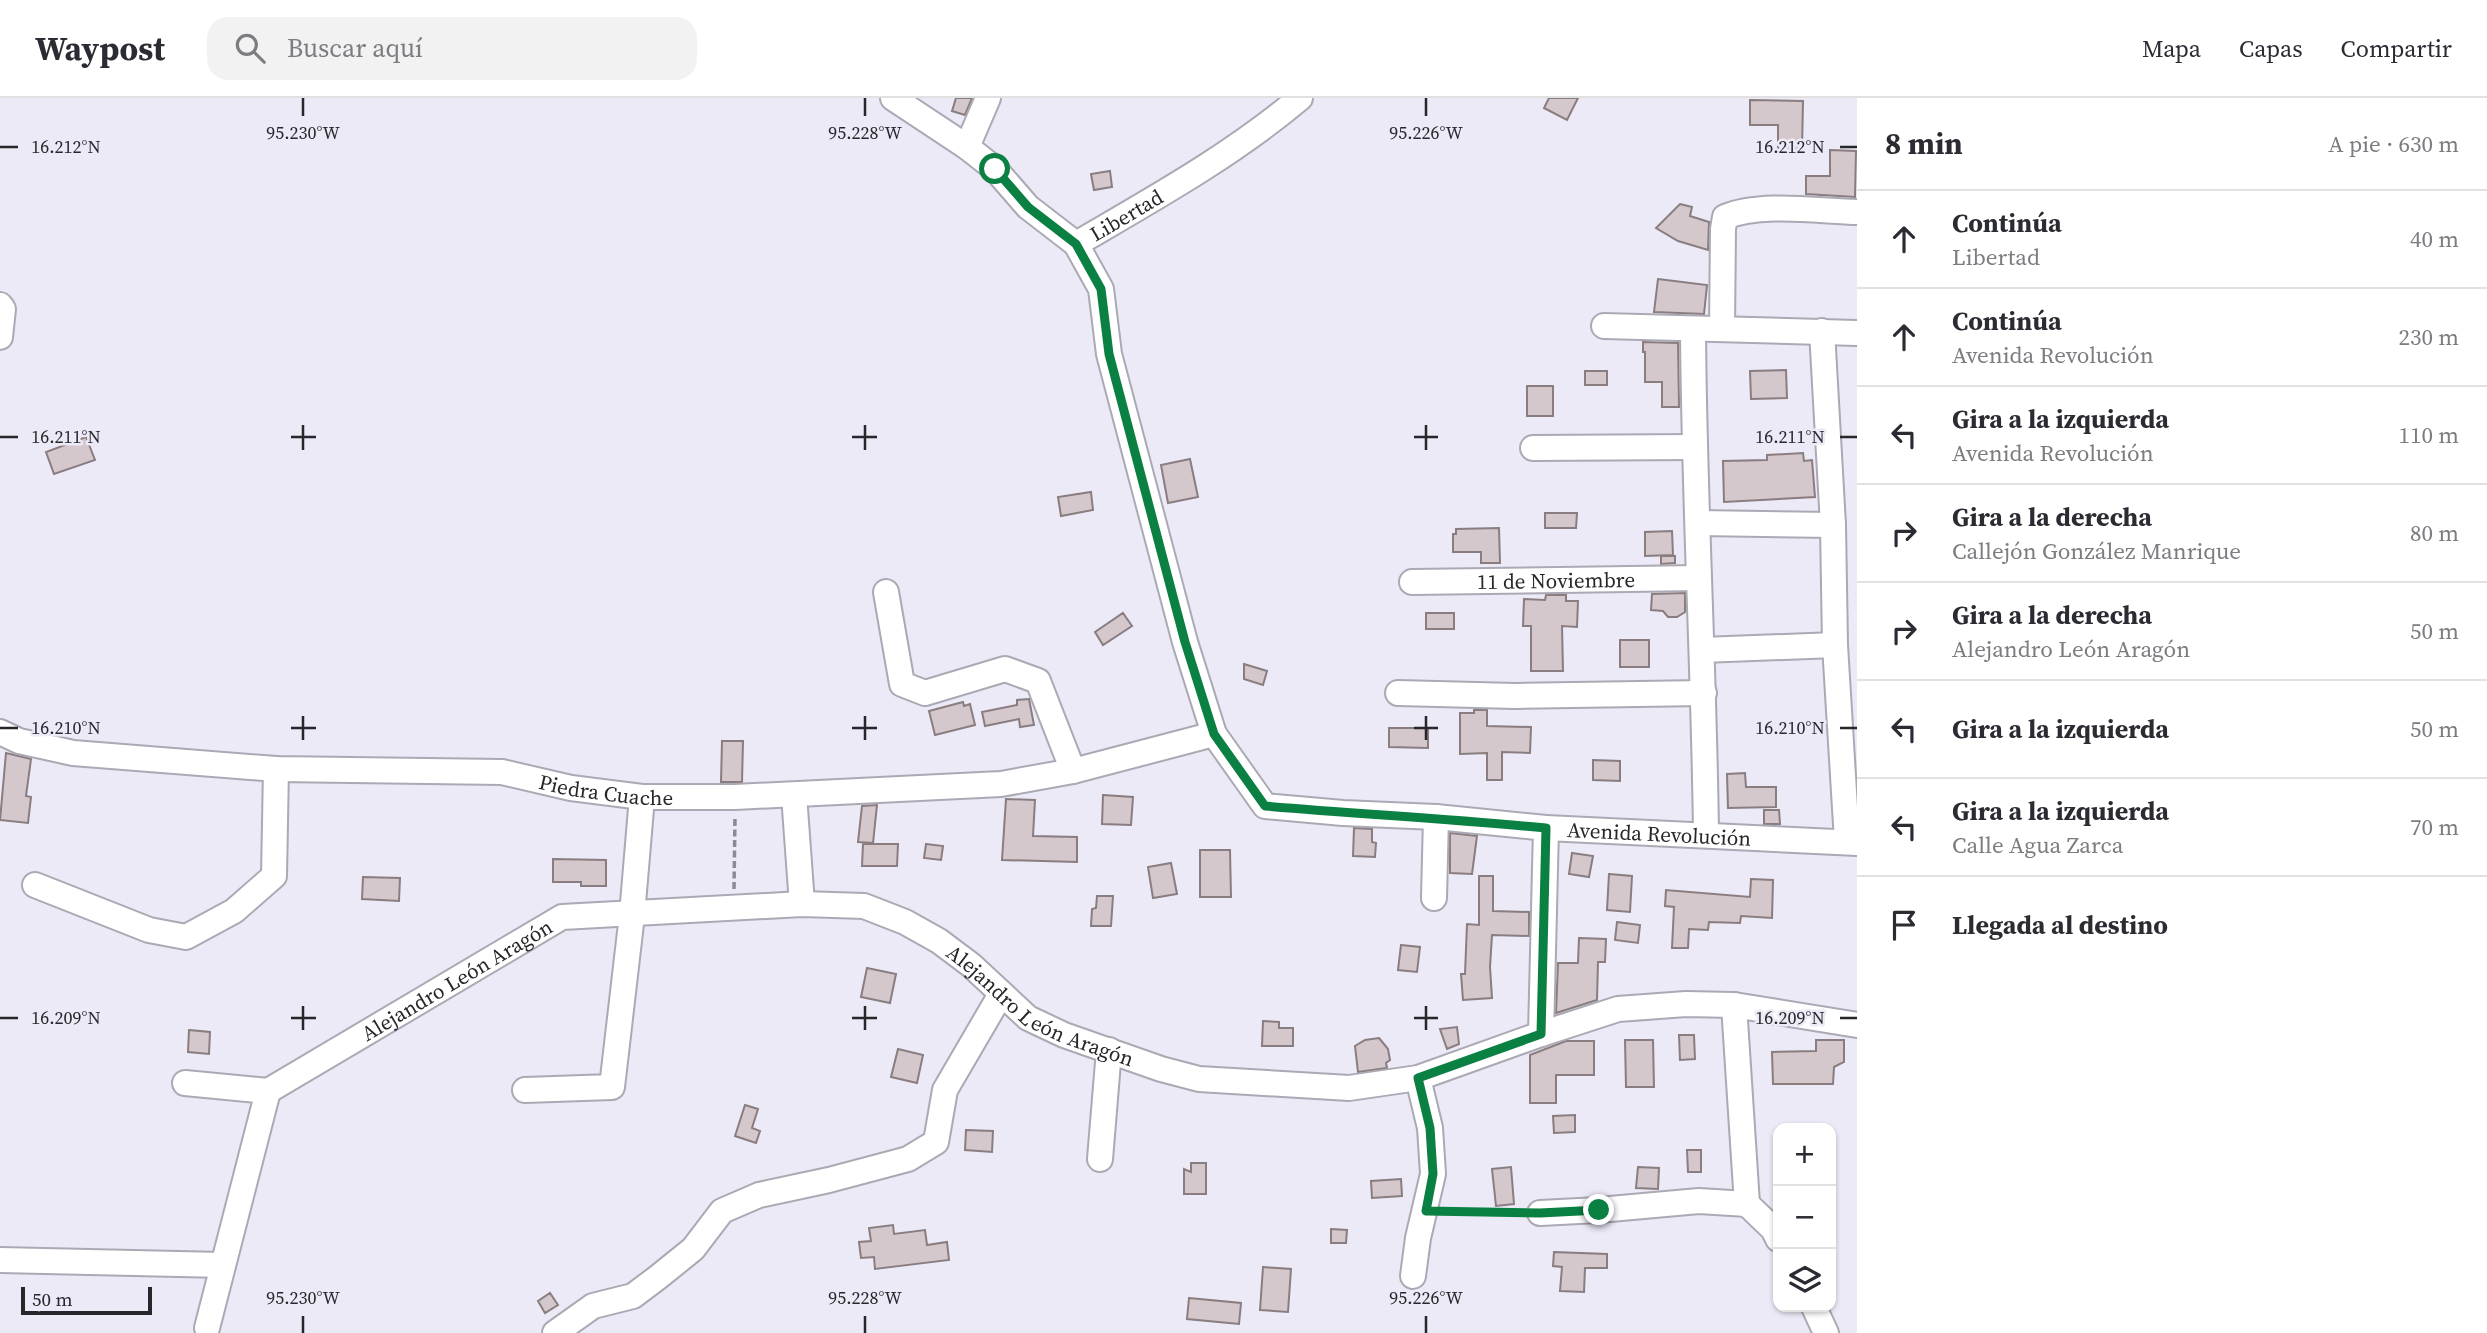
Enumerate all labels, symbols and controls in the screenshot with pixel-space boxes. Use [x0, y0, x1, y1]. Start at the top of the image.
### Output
search box [207, 17, 697, 80]
text: Waypost [35, 26, 165, 71]
icon: search [231, 29, 269, 67]
text: Buscar aquí [287, 30, 423, 66]
text: Mapa [2142, 32, 2201, 65]
text: Capas [2239, 32, 2303, 65]
text: Compartir [2341, 32, 2452, 65]
text: 95.230°W [266, 120, 340, 145]
text: 95.228°W [828, 120, 902, 145]
text: 95.226°W [1389, 120, 1463, 145]
text: 8 min [1885, 123, 1963, 164]
text: A pie · 630 m [2328, 128, 2459, 160]
text: 16.212°N [31, 134, 101, 159]
text: 16.212°N [1755, 134, 1825, 159]
route start [979, 153, 1010, 184]
street label: Libertad [1084, 182, 1168, 248]
text: Continúa [1952, 205, 2062, 241]
icon: ahead [1885, 220, 1923, 258]
text: 40 m [2410, 223, 2459, 255]
text: Libertad [1952, 241, 2040, 273]
text: Continúa [1952, 303, 2062, 339]
icon: ahead [1885, 318, 1923, 356]
text: 230 m [2398, 321, 2459, 353]
text: Avenida Revolución [1952, 339, 2154, 371]
text: Gira a la izquierda [1952, 401, 2169, 437]
icon: left [1885, 416, 1923, 454]
text: 110 m [2398, 419, 2459, 451]
text: 16.211°N [31, 424, 101, 449]
text: 16.211°N [1755, 424, 1825, 449]
text: Avenida Revolución [1952, 437, 2154, 469]
text: Gira a la derecha [1952, 499, 2152, 535]
icon: right [1885, 514, 1923, 552]
text: 80 m [2410, 517, 2459, 549]
text: Callejón González Manrique [1952, 535, 2241, 567]
street label: 11 de Noviembre [1477, 564, 1635, 596]
text: Gira a la derecha [1952, 597, 2152, 633]
icon: right [1885, 612, 1923, 650]
text: 50 m [2410, 615, 2459, 647]
text: Alejandro León Aragón [1952, 633, 2190, 665]
icon: left [1885, 710, 1923, 748]
text: Gira a la izquierda [1952, 711, 2169, 747]
text: 50 m [2410, 713, 2459, 745]
text: 16.210°N [31, 715, 101, 740]
text: 16.210°N [1755, 715, 1825, 740]
street label: Piedra Cuache [536, 767, 673, 812]
text: Gira a la izquierda [1952, 793, 2169, 829]
icon: left [1885, 808, 1923, 846]
text: 70 m [2410, 811, 2459, 843]
street label: Avenida Revolución [1566, 815, 1752, 852]
text: Calle Agua Zarca [1952, 829, 2123, 861]
icon: arrive [1885, 906, 1923, 944]
text: Llegada al destino [1952, 907, 2168, 943]
street label: Alejandro León Aragón [355, 911, 558, 1047]
street label: Alejandro León Aragón [941, 937, 1138, 1073]
text: 16.209°N [31, 1005, 101, 1030]
text: 16.209°N [1755, 1005, 1825, 1030]
map controls [1773, 1123, 1836, 1312]
button: + [1773, 1123, 1836, 1186]
button: − [1773, 1186, 1836, 1249]
route end [1583, 1194, 1614, 1225]
button: layers [1773, 1249, 1836, 1312]
scale bar [21, 1284, 152, 1316]
text: 95.230°W [266, 1285, 340, 1310]
text: 95.228°W [828, 1285, 902, 1310]
text: 95.226°W [1389, 1285, 1463, 1310]
text: 50 m [32, 1286, 73, 1312]

